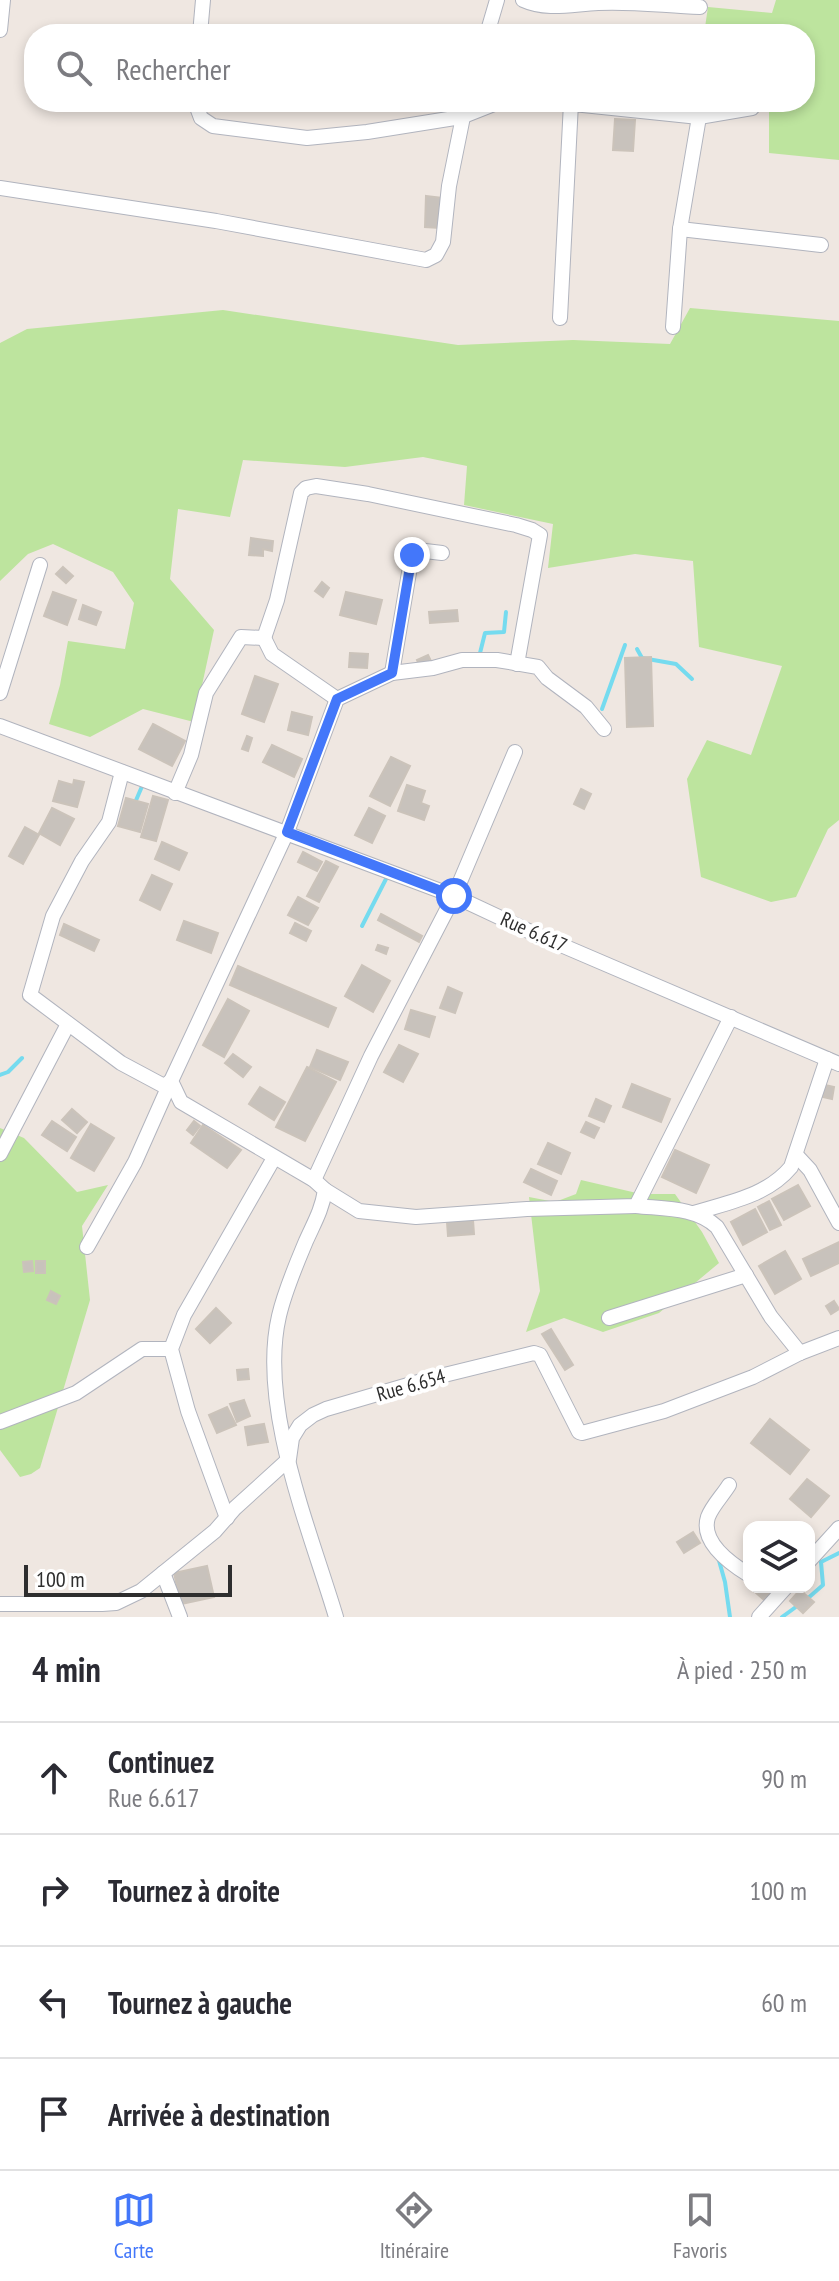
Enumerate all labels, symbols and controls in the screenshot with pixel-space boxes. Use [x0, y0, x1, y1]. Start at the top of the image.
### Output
search box [24, 24, 815, 112]
icon: search [52, 46, 96, 90]
text: Rechercher [116, 49, 230, 88]
route end [394, 537, 430, 573]
route start [436, 878, 472, 914]
street label: Rue 6.617 [497, 906, 571, 958]
street label: Rue 6.654 [374, 1363, 448, 1407]
map controls [743, 1521, 815, 1593]
button: layers [743, 1521, 815, 1593]
scale bar [24, 1561, 232, 1597]
text: 100 m [36, 1565, 85, 1593]
text: 4 min [32, 1647, 101, 1691]
text: À pied · 250 m [677, 1653, 807, 1686]
text: Continuez [108, 1742, 214, 1781]
icon: ahead [32, 1756, 76, 1800]
text: 90 m [761, 1762, 807, 1795]
text: Rue 6.617 [108, 1781, 199, 1814]
icon: right [32, 1868, 76, 1912]
text: Tournez à droite [108, 1871, 280, 1910]
text: 100 m [749, 1874, 807, 1907]
icon: left [32, 1980, 76, 2024]
text: Tournez à gauche [108, 1983, 292, 2022]
text: 60 m [761, 1986, 807, 2019]
icon: arrive [32, 2092, 76, 2136]
text: Arrivée à destination [108, 2095, 330, 2134]
tab: Carte [112, 2188, 156, 2264]
tab: Itinéraire [380, 2188, 449, 2264]
tab: Favoris [673, 2188, 727, 2264]

